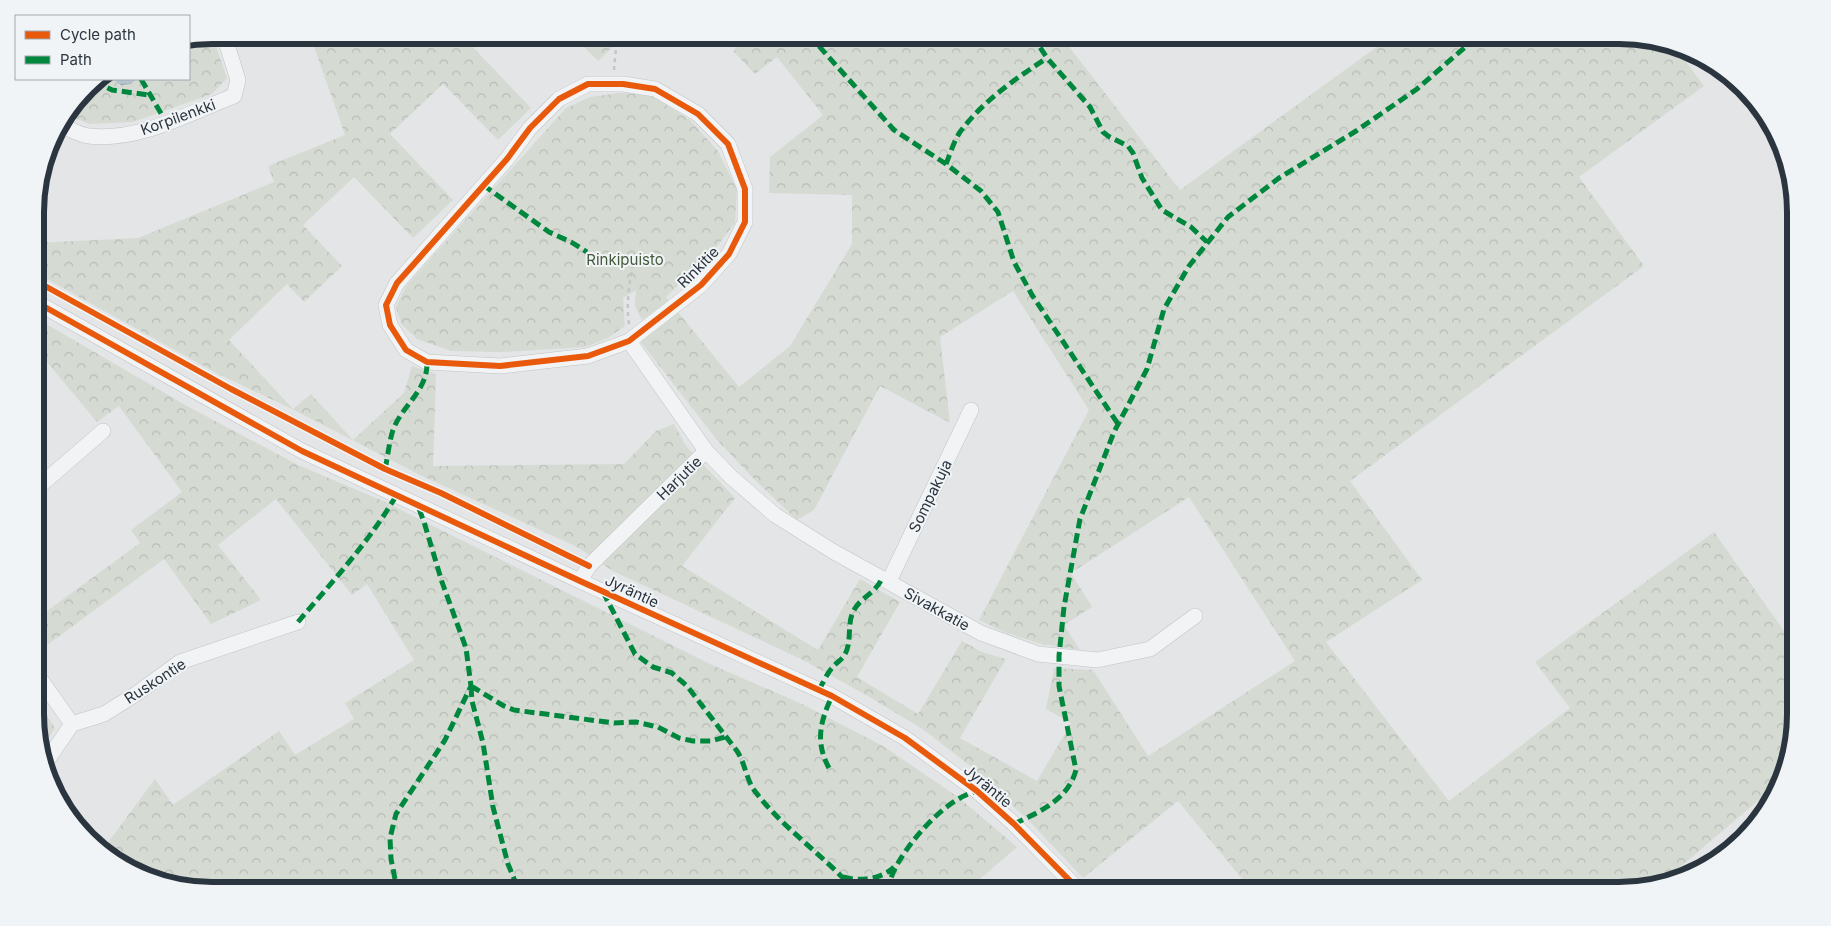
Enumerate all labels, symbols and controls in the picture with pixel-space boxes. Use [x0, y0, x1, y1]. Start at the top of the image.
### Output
legend [15, 15, 190, 80]
text: Cycle path [60, 25, 136, 44]
text: Path [60, 50, 92, 69]
street label: Korpilenkki [138, 95, 218, 139]
street label: Rinkitie [673, 242, 723, 292]
park label: Rinkipuisto [586, 250, 664, 269]
street label: Harjutie [653, 452, 705, 504]
street label: Sompakuja [904, 456, 956, 536]
street label: Jyräntie [602, 570, 662, 612]
street label: Sivakkatie [901, 583, 973, 635]
street label: Ruskontie [121, 654, 189, 708]
street label: Jyräntie [960, 760, 1016, 812]

